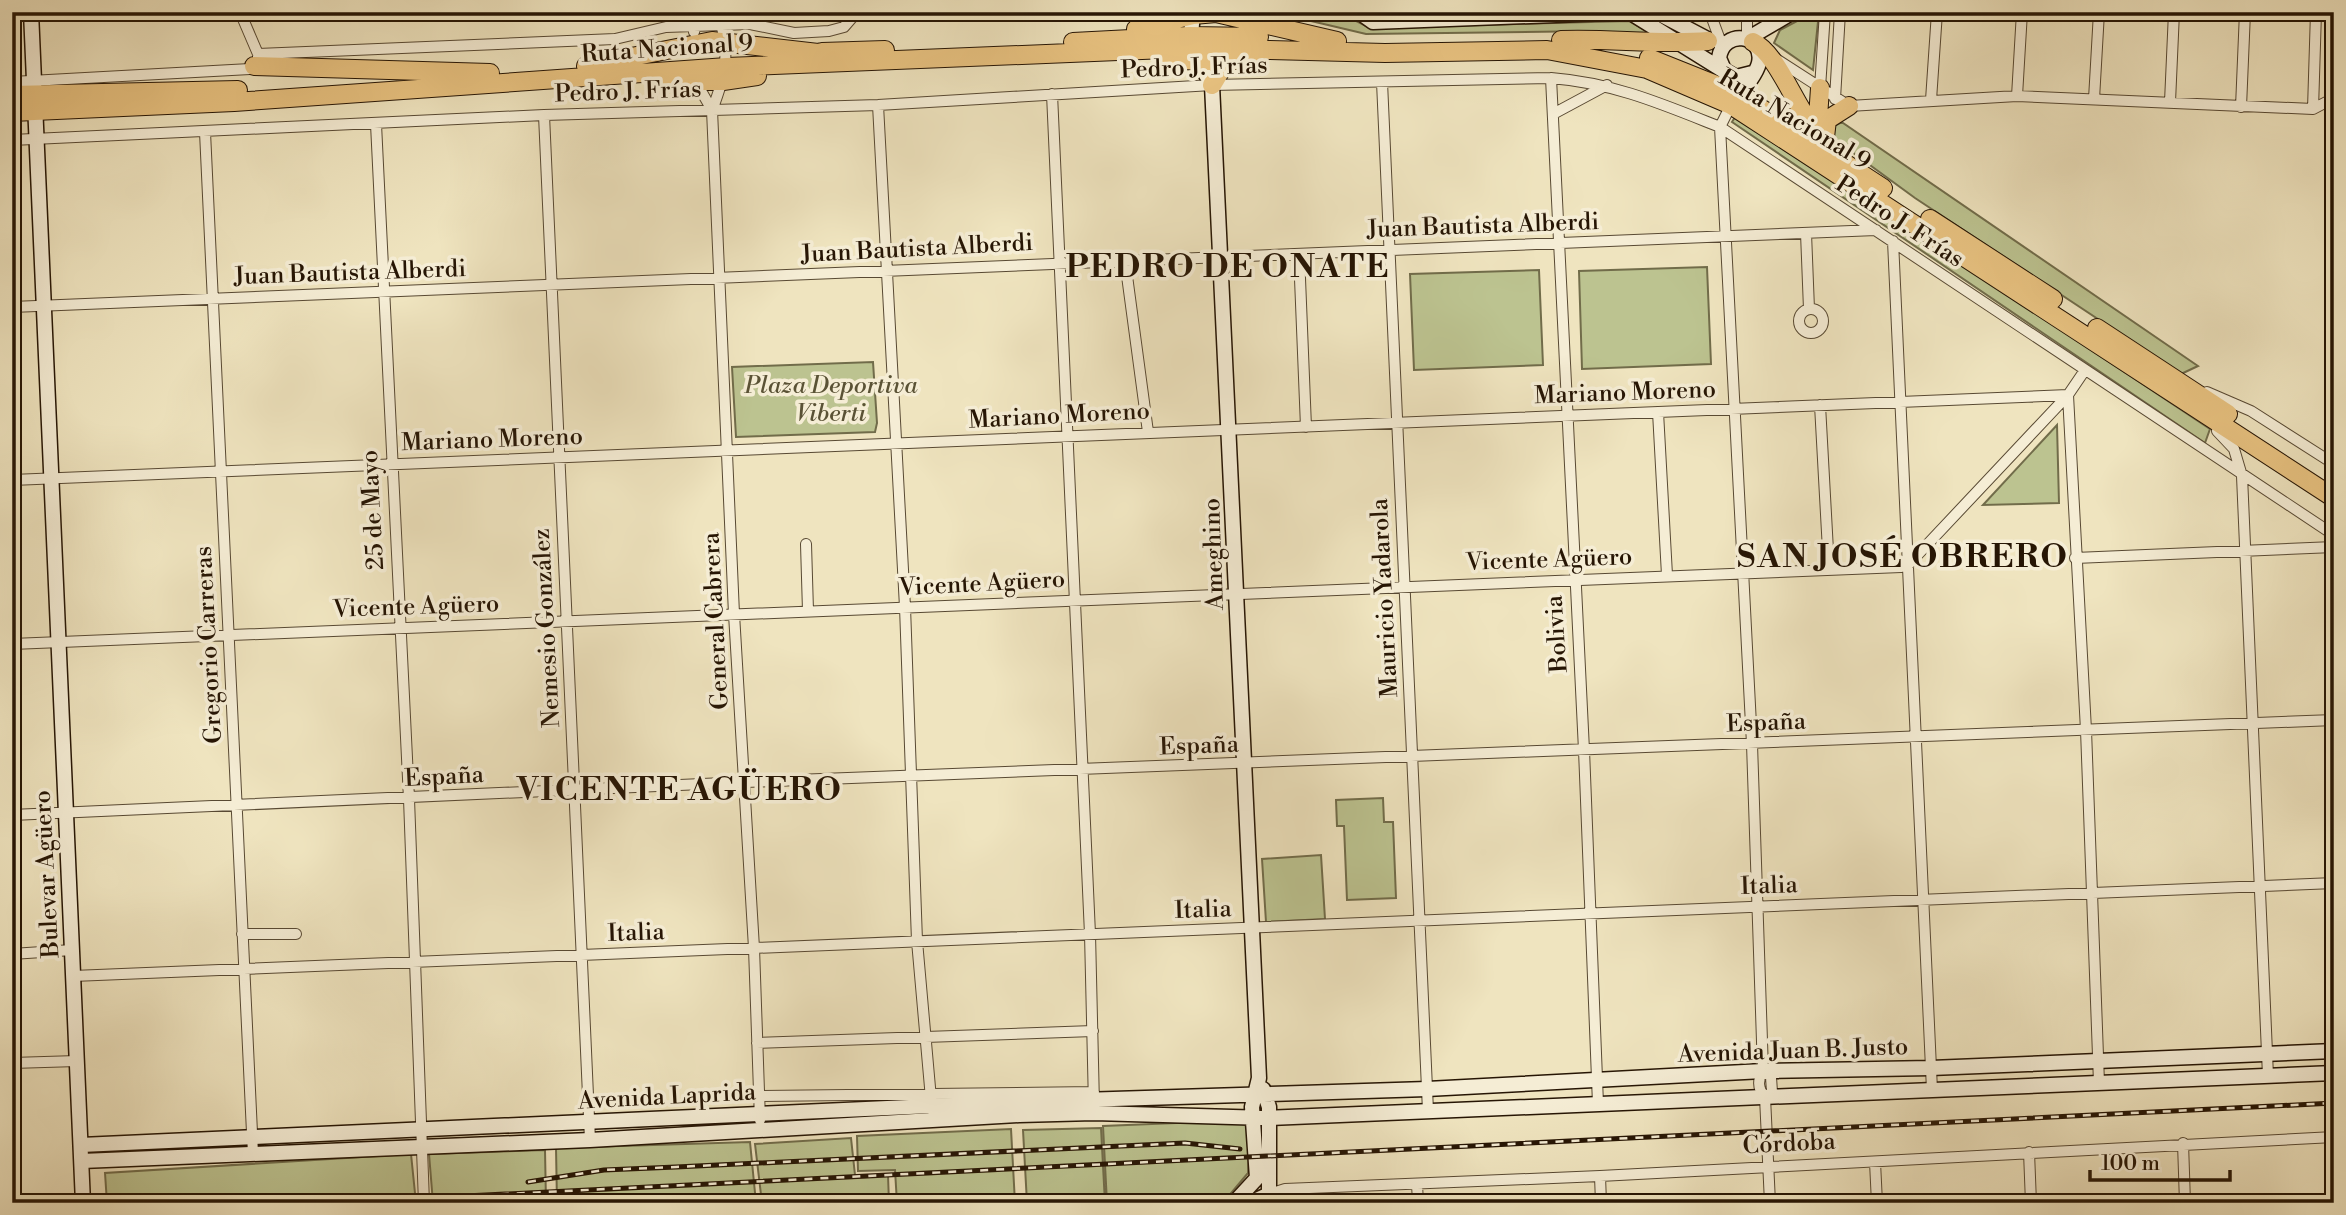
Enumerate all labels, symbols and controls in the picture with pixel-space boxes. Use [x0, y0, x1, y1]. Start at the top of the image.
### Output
street label: Ruta Nacional 9 [580, 28, 754, 70]
street label: Pedro J. Frías [1120, 50, 1268, 86]
street label: Ruta Nacional 9 [1713, 63, 1876, 177]
street label: Pedro J. Frías [554, 74, 702, 110]
street label: Pedro J. Frías [1830, 169, 1969, 274]
street label: Juan Bautista Alberdi [1365, 207, 1600, 245]
street label: Juan Bautista Alberdi [799, 228, 1034, 270]
district label: PEDRO DE ONATE [1066, 247, 1390, 287]
street label: Juan Bautista Alberdi [232, 254, 467, 292]
park label: Plaza Deportiva Viberti [744, 371, 918, 429]
street label: Mariano Moreno [1534, 375, 1716, 411]
street label: Mariano Moreno [967, 396, 1151, 436]
street label: Mariano Moreno [401, 422, 583, 458]
street label: 25 de Mayo [355, 449, 391, 571]
street label: Ameghino [1197, 497, 1231, 611]
street label: Mauricio Yadarola [1365, 497, 1405, 698]
street label: Nemesio González [527, 528, 567, 728]
street label: General Cabrera [696, 531, 736, 710]
district label: SAN JOSÉ OBRERO [1737, 535, 2069, 577]
street label: Vicente Agüero [1464, 542, 1633, 578]
street label: Gregorio Carreras [189, 545, 229, 745]
street label: Vicente Agüero [897, 565, 1066, 603]
street label: Vicente Agüero [331, 589, 500, 625]
street label: Bolivia [1539, 593, 1575, 675]
street label: España [1726, 707, 1807, 739]
street label: España [1159, 730, 1240, 762]
street label: España [404, 760, 485, 794]
district label: VICENTE AGÜERO [516, 768, 843, 810]
street label: Bulevar Agüero [28, 789, 66, 960]
street label: Italia [1740, 870, 1799, 902]
street label: Italia [1174, 894, 1233, 926]
street label: Italia [607, 917, 666, 949]
street label: Avenida Juan B. Justo [1676, 1032, 1909, 1070]
street label: Avenida Laprida [576, 1077, 758, 1117]
street label: Córdoba [1742, 1127, 1837, 1161]
scale bar [2090, 1138, 2230, 1182]
text: 100 m [2101, 1151, 2160, 1177]

